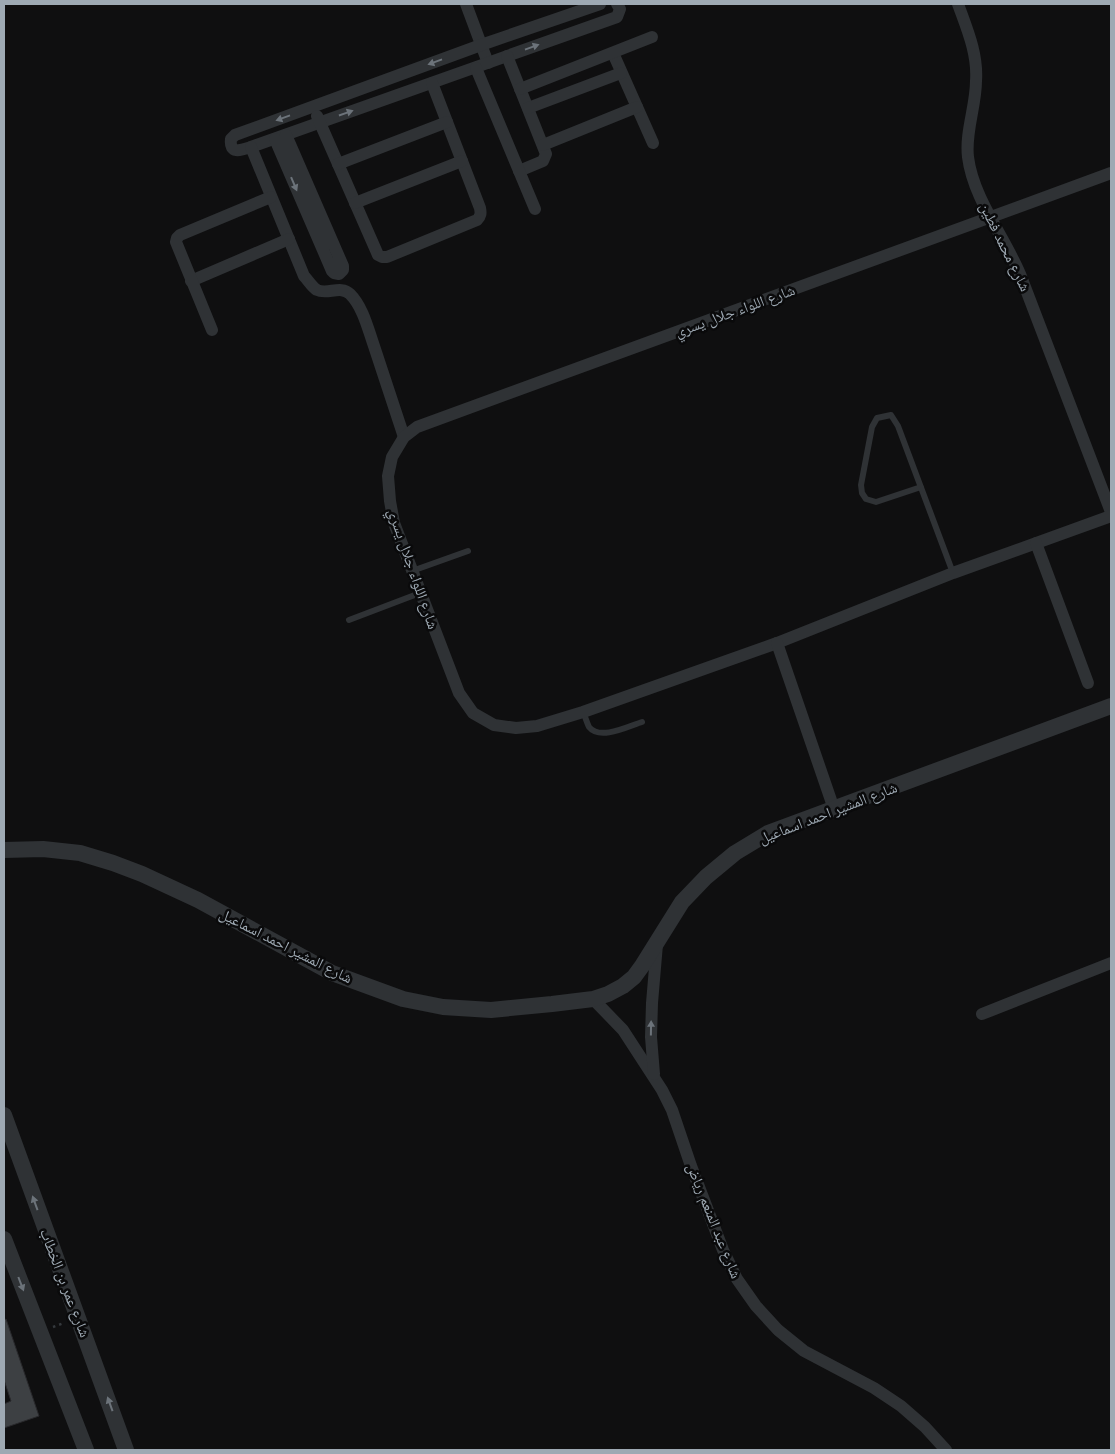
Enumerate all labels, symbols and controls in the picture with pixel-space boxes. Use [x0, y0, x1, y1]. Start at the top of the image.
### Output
one-way arrow [525, 43, 540, 50]
one-way arrow [428, 59, 443, 66]
one-way arrow [339, 109, 354, 117]
one-way arrow [275, 114, 290, 122]
one-way arrow [291, 177, 299, 191]
street label: شارع محمد فطين [975, 199, 1035, 295]
street label: شارع اللواء جلال يسري [672, 280, 799, 344]
street label: شارع اللواء جلال يسري [381, 506, 443, 633]
street label: شارع المشير احمد اسماعيل [756, 777, 900, 849]
street label: شارع المشير احمد اسماعيل [216, 904, 356, 988]
one-way arrow [647, 1020, 655, 1036]
street label: شارع عبد المنعم رياض [682, 1160, 746, 1282]
one-way arrow [31, 1195, 39, 1210]
street label: شارع عمر بن الخطاب [35, 1226, 95, 1340]
one-way arrow [17, 1277, 25, 1292]
one-way arrow [106, 1397, 113, 1412]

